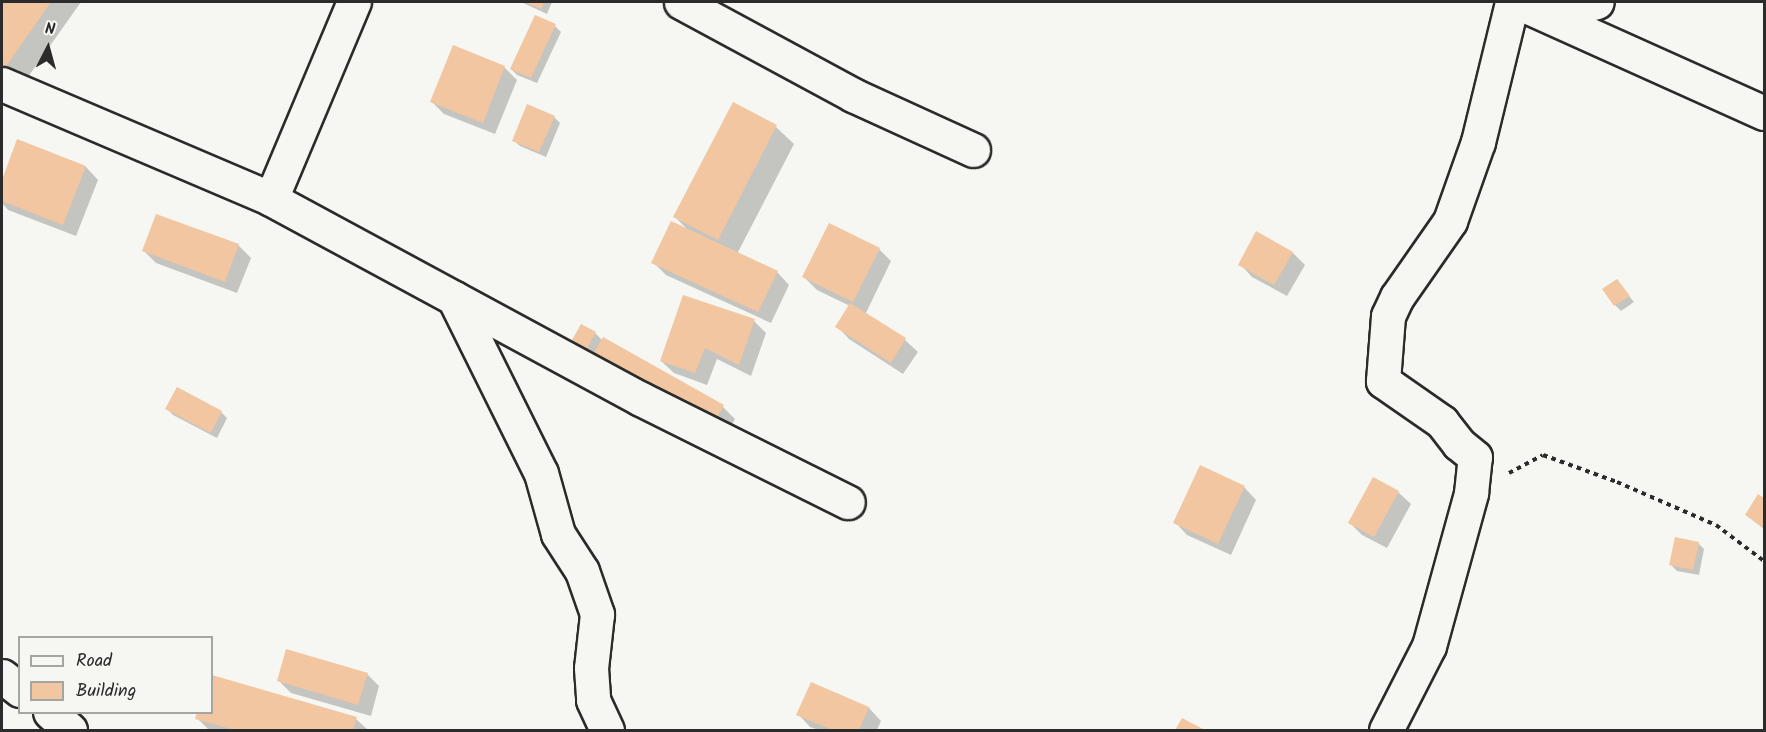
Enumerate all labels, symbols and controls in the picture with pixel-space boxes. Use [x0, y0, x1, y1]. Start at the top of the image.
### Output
text: N [44, 17, 56, 43]
north arrow [18, 18, 78, 78]
legend [18, 636, 213, 714]
text: Road [76, 647, 112, 676]
text: Building [76, 677, 136, 706]

